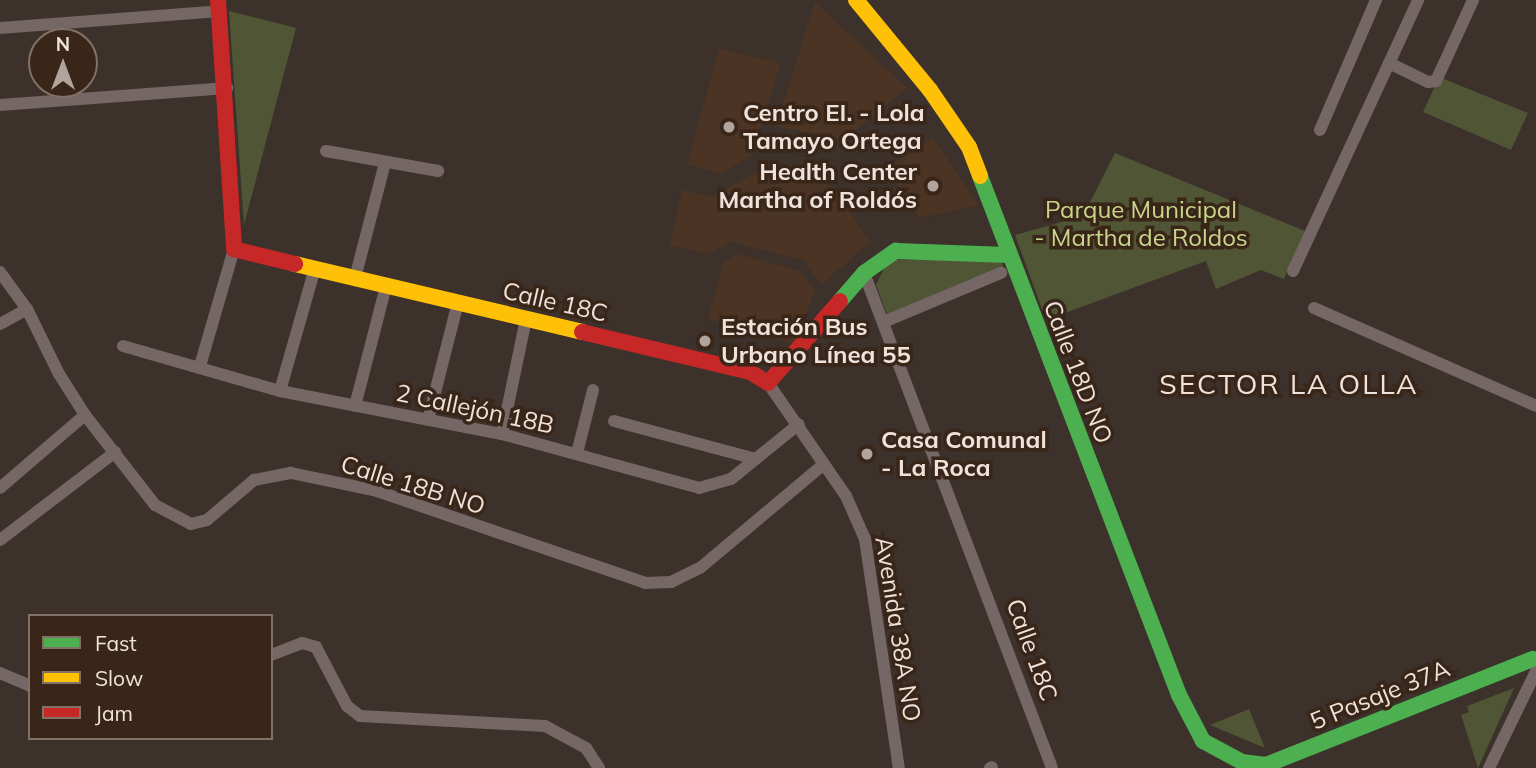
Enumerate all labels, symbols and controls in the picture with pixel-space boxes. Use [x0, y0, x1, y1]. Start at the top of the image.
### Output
north arrow [28, 28, 98, 98]
text: N [56, 32, 70, 56]
place label: Centro EI. - Lola Tamayo Ortega [743, 99, 925, 155]
marker: Centro EI. - Lola Tamayo Ortega [721, 119, 737, 135]
place label: Health Center Martha of Roldós [718, 158, 917, 214]
marker: Health Center Martha of Roldós [923, 176, 943, 196]
park label: Parque Municipal - Martha de Roldos [1034, 196, 1248, 252]
street label: Calle 18C [500, 276, 610, 328]
street label: Calle 18D NO [1038, 297, 1118, 447]
place label: Estación Bus Urbano Línea 55 [721, 313, 911, 369]
marker: Estación Bus Urbano Línea 55 [695, 331, 715, 351]
district label: SECTOR LA OLLA [1161, 367, 1417, 401]
street label: 2 Callejón 18B [394, 378, 556, 440]
place label: Casa Comunal - La Roca [881, 426, 1047, 482]
marker: Casa Comunal - La Roca [859, 446, 875, 462]
street label: Calle 18B NO [338, 449, 488, 521]
street label: Avenida 38A NO [869, 535, 927, 723]
street label: Calle 18C [1000, 595, 1064, 705]
legend [28, 614, 273, 740]
text: Fast [95, 630, 137, 656]
street label: 5 Pasaje 37A [1306, 654, 1454, 736]
text: Slow [95, 665, 143, 691]
text: Jam [95, 700, 133, 726]

